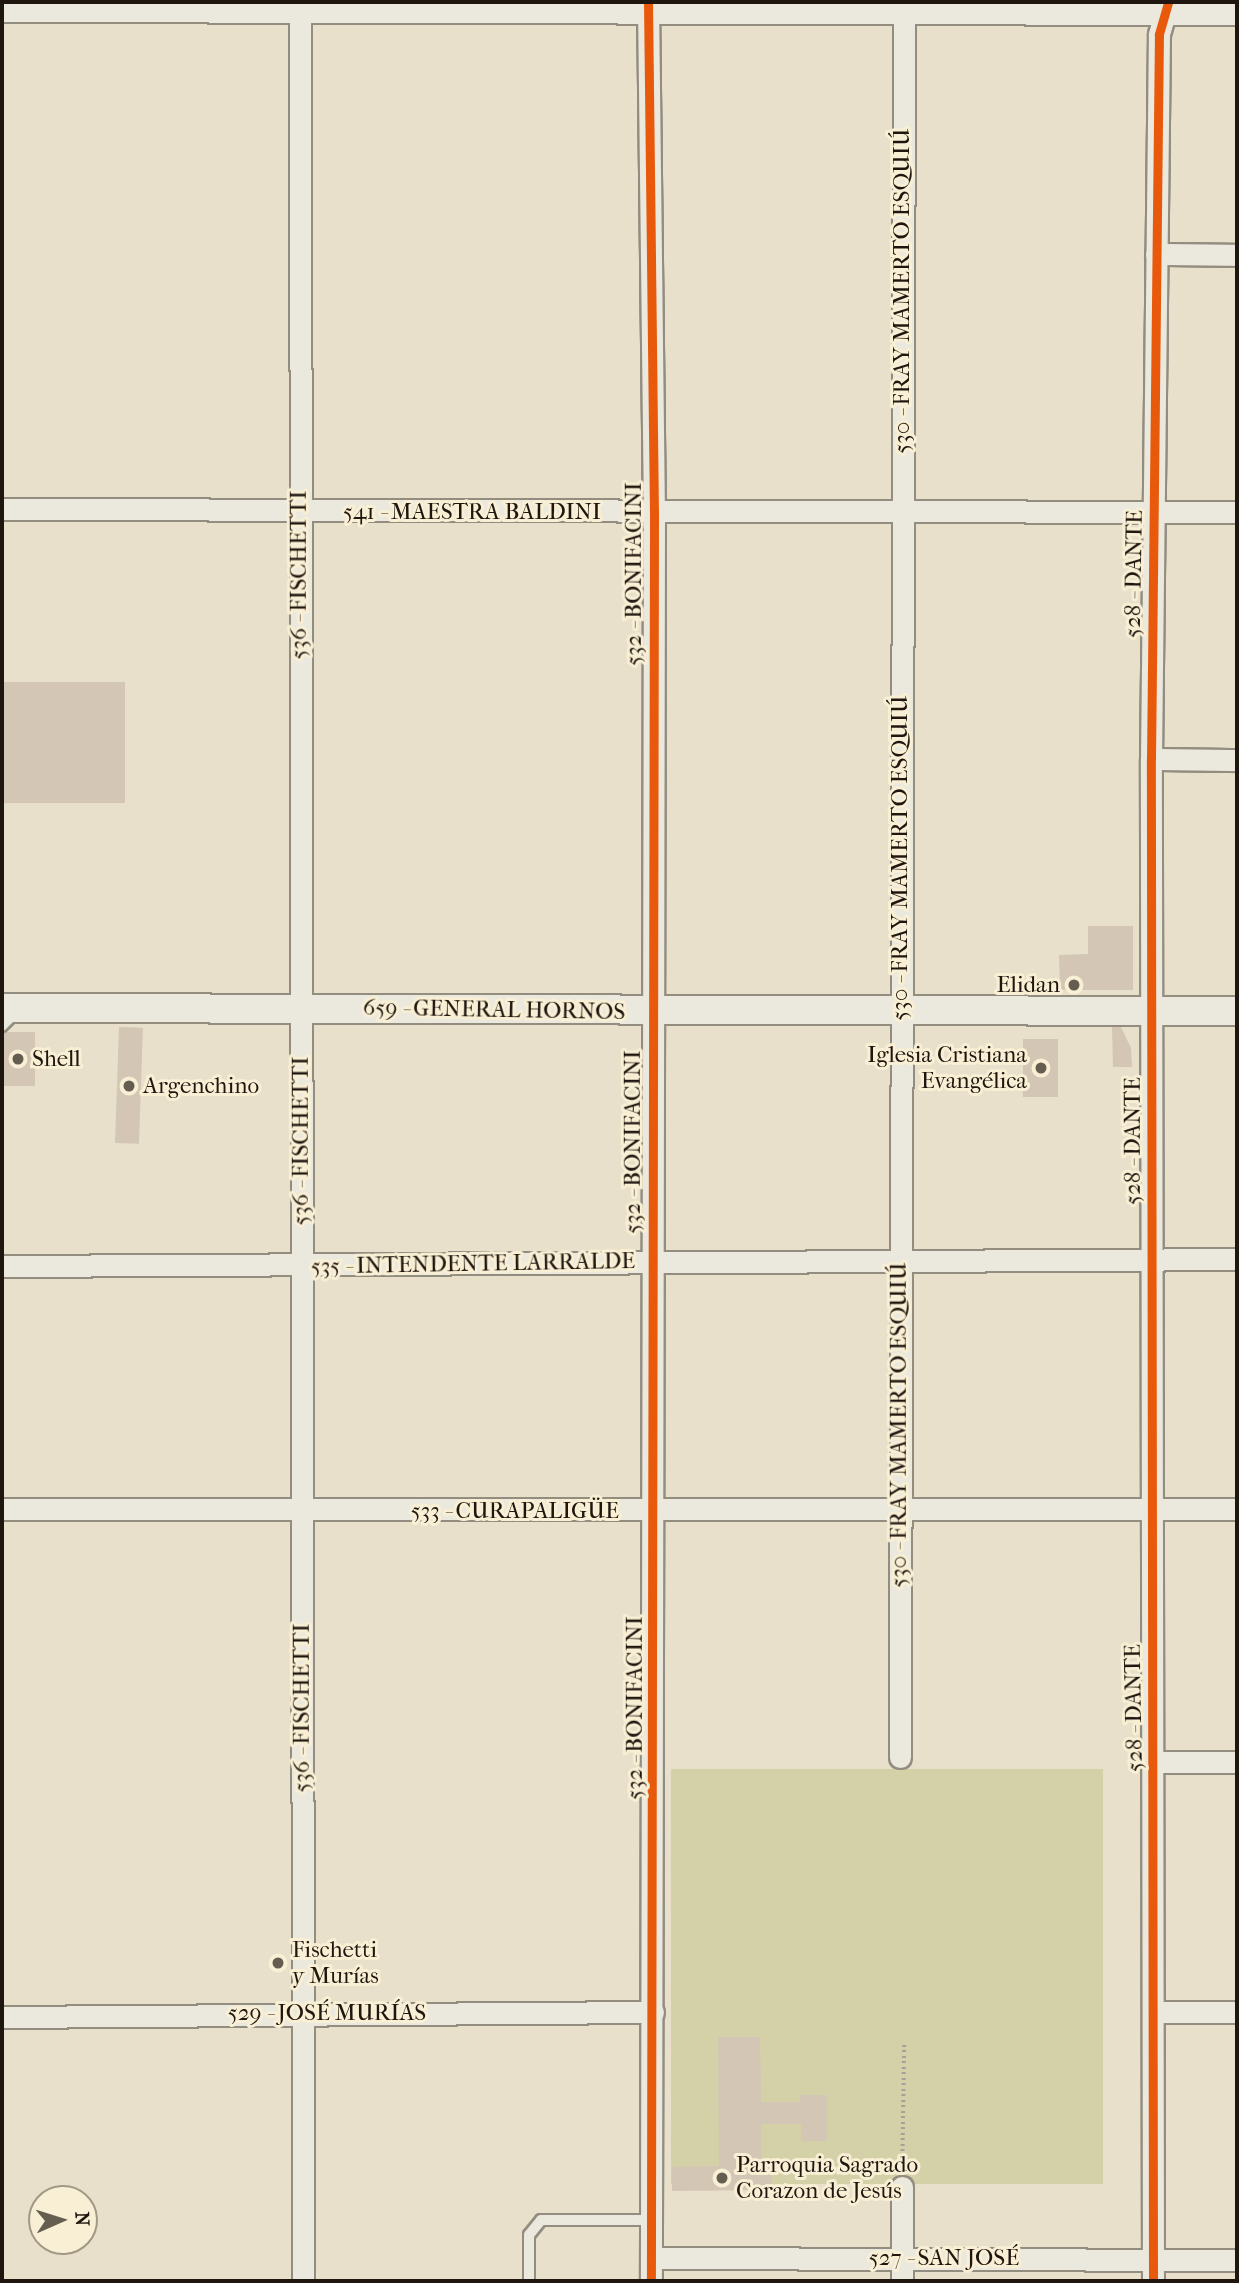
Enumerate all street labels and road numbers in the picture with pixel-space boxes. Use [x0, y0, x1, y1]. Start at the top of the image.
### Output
street label: 530 - FRAY MAMERTO ESQUIÚ [888, 128, 916, 454]
street label: 532 - BONIFACINI [620, 482, 648, 666]
street label: 536 - FISCHETTI [285, 490, 313, 660]
street label: 541 - MAESTRA BALDINI [343, 498, 601, 526]
street label: 528 - DANTE [1119, 510, 1149, 638]
street label: 530 - FRAY MAMERTO ESQUIÚ [886, 695, 914, 1021]
street label: 659 - GENERAL HORNOS [363, 994, 625, 1026]
street label: 532 - BONIFACINI [619, 1050, 647, 1234]
street label: 536 - FISCHETTI [287, 1056, 315, 1226]
street label: 528 - DANTE [1119, 1077, 1147, 1205]
street label: 535 - INTENDENTE LARRALDE [311, 1247, 635, 1281]
street label: 530 - FRAY MAMERTO ESQUIÚ [885, 1262, 913, 1588]
street label: 533 - CURAPALIGÜE [411, 1497, 619, 1525]
street label: 532 - BONIFACINI [621, 1616, 649, 1800]
street label: 536 - FISCHETTI [288, 1623, 316, 1793]
street label: 528 - DANTE [1119, 1644, 1149, 1772]
street label: 529 - JOSÉ MURÍAS [228, 1999, 426, 2027]
street label: 527 - SAN JOSÉ [869, 2244, 1019, 2272]

